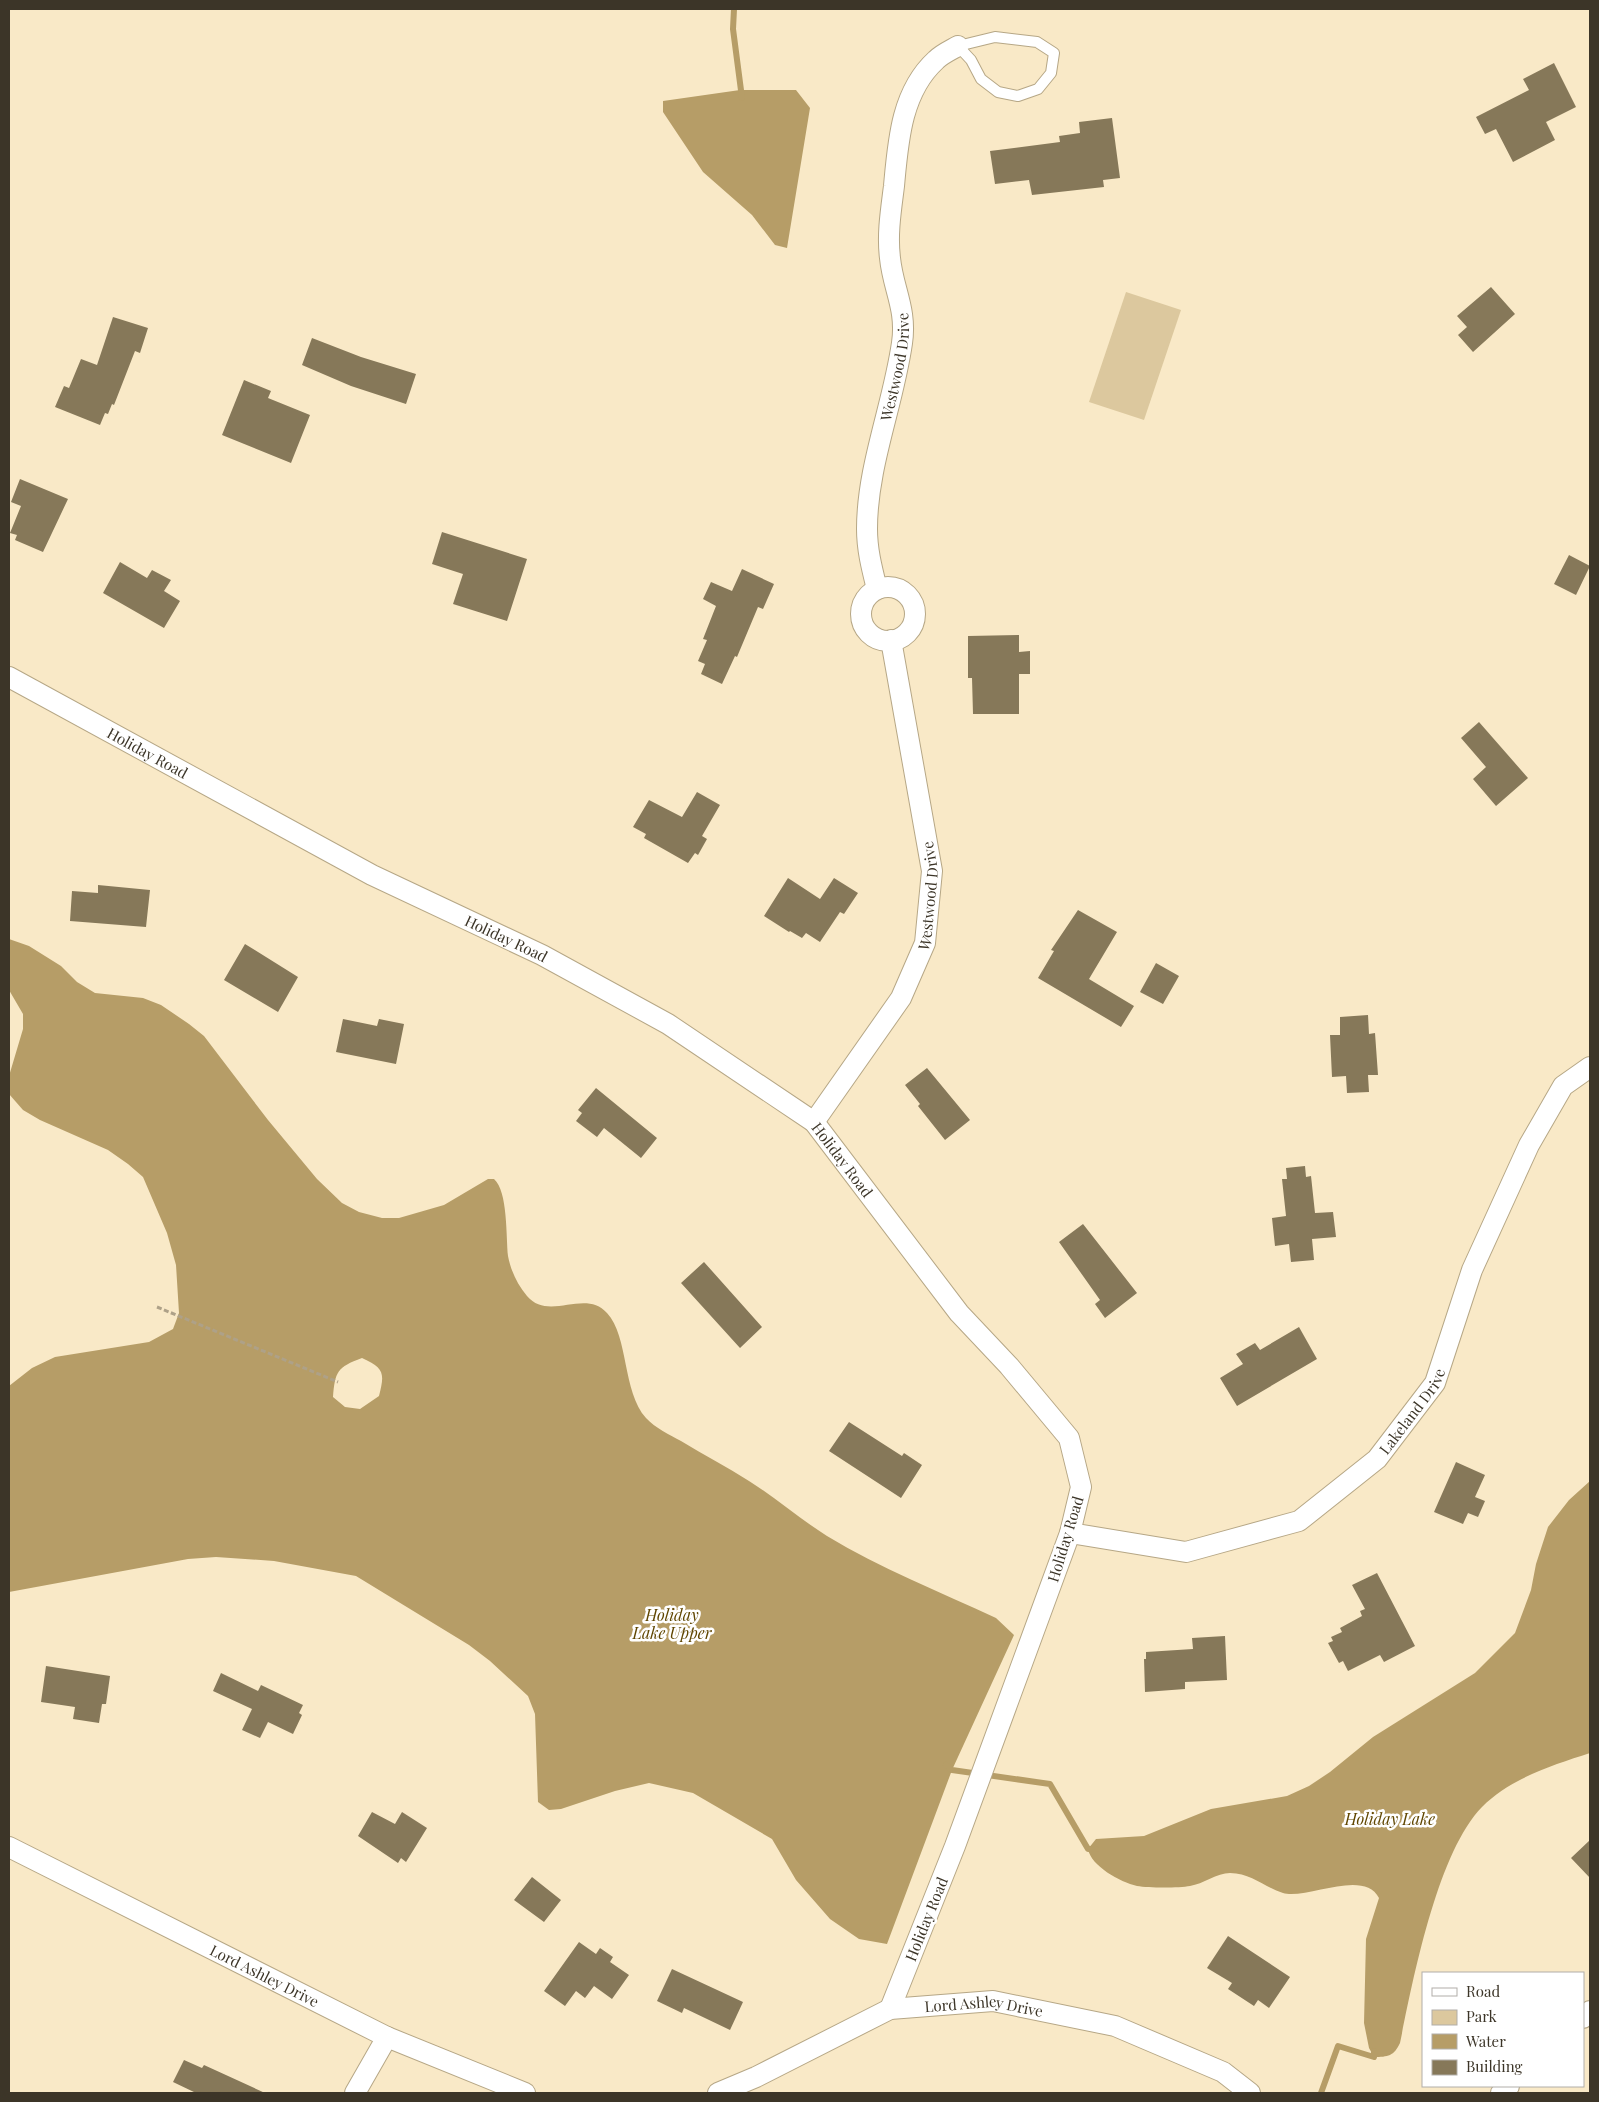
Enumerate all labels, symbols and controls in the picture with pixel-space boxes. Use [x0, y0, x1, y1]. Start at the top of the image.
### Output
street label: Westwood Drive [875, 312, 913, 424]
street label: Holiday Road [104, 723, 192, 783]
street label: Westwood Drive [913, 840, 942, 954]
street label: Holiday Road [462, 910, 552, 966]
street label: Holiday Road [808, 1118, 878, 1201]
street label: Lakeland Drive [1374, 1366, 1449, 1458]
street label: Holiday Road [1042, 1493, 1088, 1584]
water label: Holiday Lake Upper [632, 1604, 713, 1643]
water label: Holiday Lake [1344, 1808, 1435, 1829]
street label: Holiday Road [900, 1874, 952, 1964]
street label: Lord Ashley Drive [207, 1940, 322, 2011]
legend [1422, 1972, 1584, 2087]
text: Road [1466, 1981, 1500, 2001]
street label: Lord Ashley Drive [924, 1991, 1045, 2021]
text: Park [1466, 2006, 1498, 2026]
text: Water [1465, 2031, 1506, 2051]
text: Building [1466, 2056, 1523, 2076]

